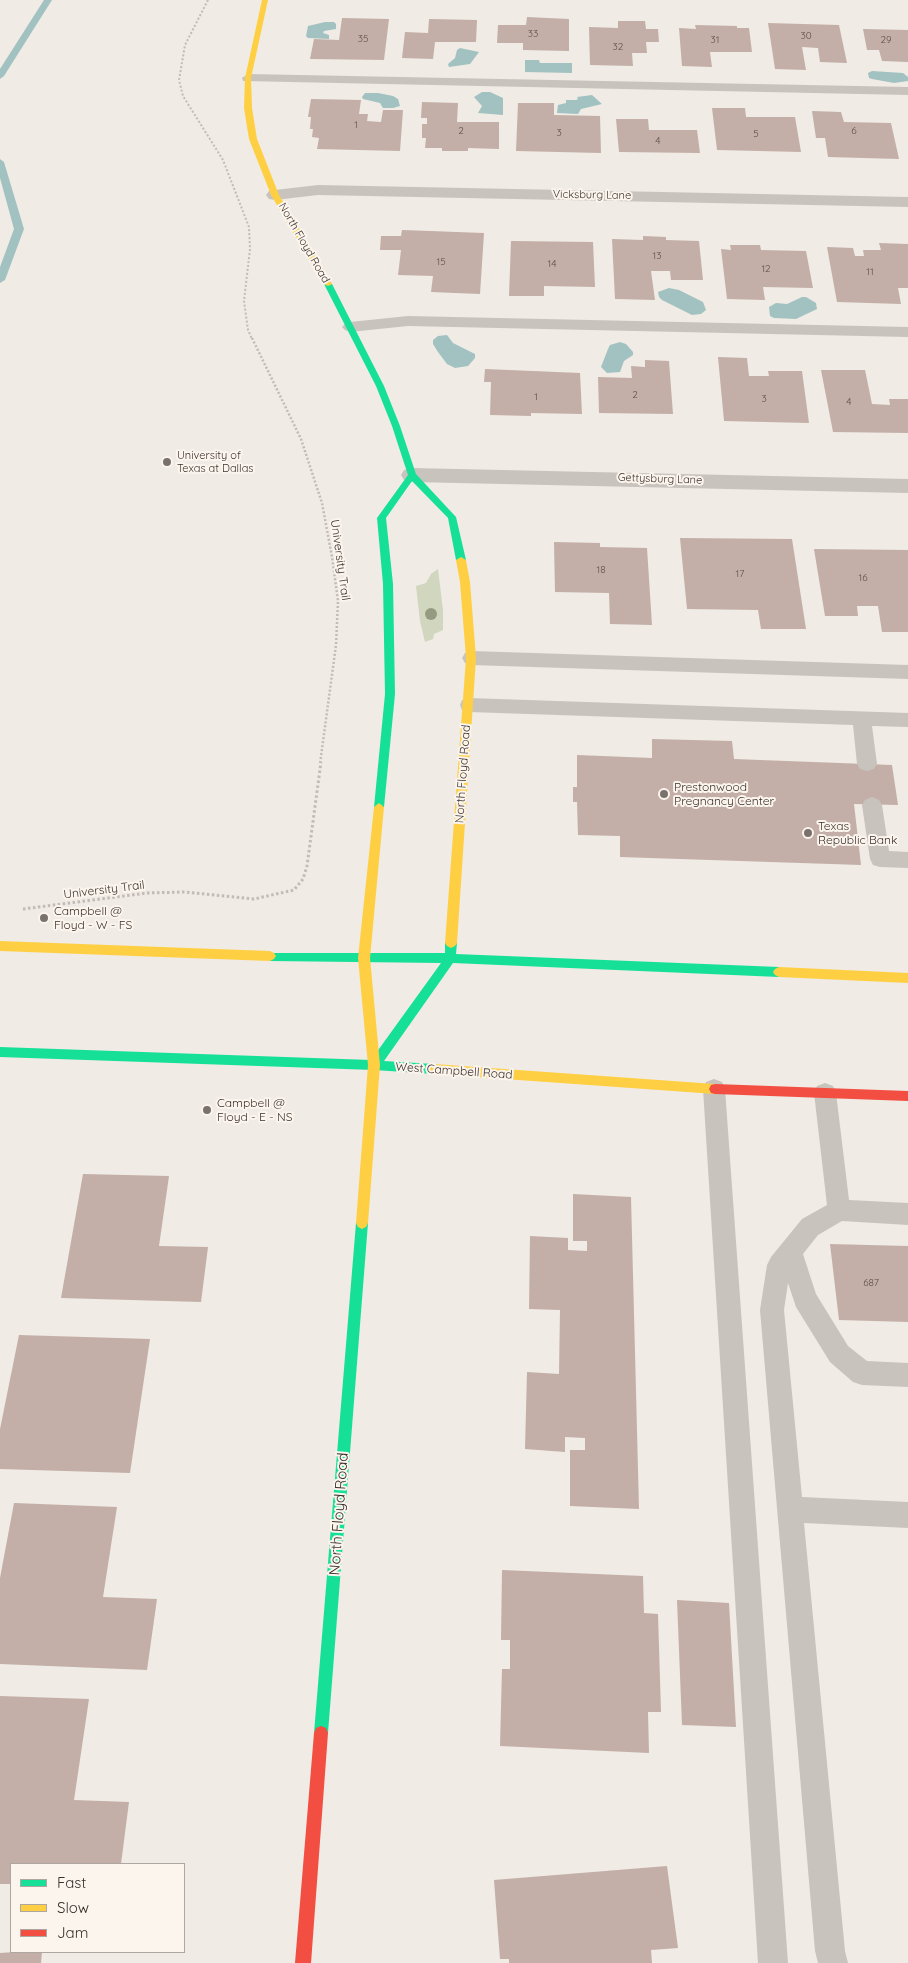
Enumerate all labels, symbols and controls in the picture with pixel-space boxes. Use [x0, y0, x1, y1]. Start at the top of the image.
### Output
house number: 33 [528, 28, 538, 40]
house number: 30 [800, 30, 812, 42]
house number: 35 [358, 33, 368, 45]
house number: 31 [711, 34, 719, 46]
house number: 29 [880, 34, 892, 46]
house number: 32 [613, 41, 623, 53]
house number: 1 [354, 119, 358, 131]
house number: 2 [458, 125, 464, 137]
house number: 6 [851, 125, 857, 137]
house number: 3 [556, 127, 562, 139]
house number: 5 [753, 128, 759, 140]
house number: 4 [655, 135, 661, 147]
street label: Vicksburg Lane [553, 188, 631, 202]
street label: North Floyd Road [276, 201, 332, 285]
house number: 13 [653, 250, 661, 262]
house number: 15 [436, 256, 446, 268]
house number: 14 [548, 258, 556, 270]
house number: 12 [761, 263, 771, 275]
house number: 11 [866, 266, 874, 278]
house number: 2 [632, 389, 638, 401]
house number: 1 [534, 391, 538, 403]
house number: 3 [761, 393, 767, 405]
house number: 4 [846, 396, 852, 408]
place label: University of Texas at Dallas [177, 449, 253, 475]
marker: University of Texas at Dallas [161, 456, 173, 468]
street label: Gettysburg Lane [618, 471, 702, 487]
street label: University Trail [327, 519, 353, 601]
house number: 18 [596, 564, 606, 576]
house number: 17 [736, 568, 744, 580]
house number: 16 [858, 572, 868, 584]
street label: North Floyd Road [452, 724, 474, 824]
place label: Prestonwood Pregnancy Center [674, 780, 774, 808]
marker: Prestonwood Pregnancy Center [658, 788, 670, 800]
place label: Texas Republic Bank [818, 819, 897, 847]
marker: Texas Republic Bank [802, 827, 814, 839]
street label: University Trail [63, 878, 145, 902]
place label: Campbell @ Floyd - W - FS [54, 904, 132, 932]
marker: Campbell @ Floyd - W - FS [38, 912, 50, 924]
street label: West Campbell Road [395, 1060, 513, 1082]
place label: Campbell @ Floyd - E - NS [217, 1096, 292, 1124]
marker: Campbell @ Floyd - E - NS [201, 1104, 213, 1116]
house number: 687 [863, 1277, 879, 1289]
street label: North Floyd Road [326, 1452, 352, 1576]
legend [10, 1863, 185, 1953]
text: Fast [57, 1873, 86, 1892]
text: Slow [57, 1898, 89, 1917]
text: Jam [57, 1923, 88, 1942]

